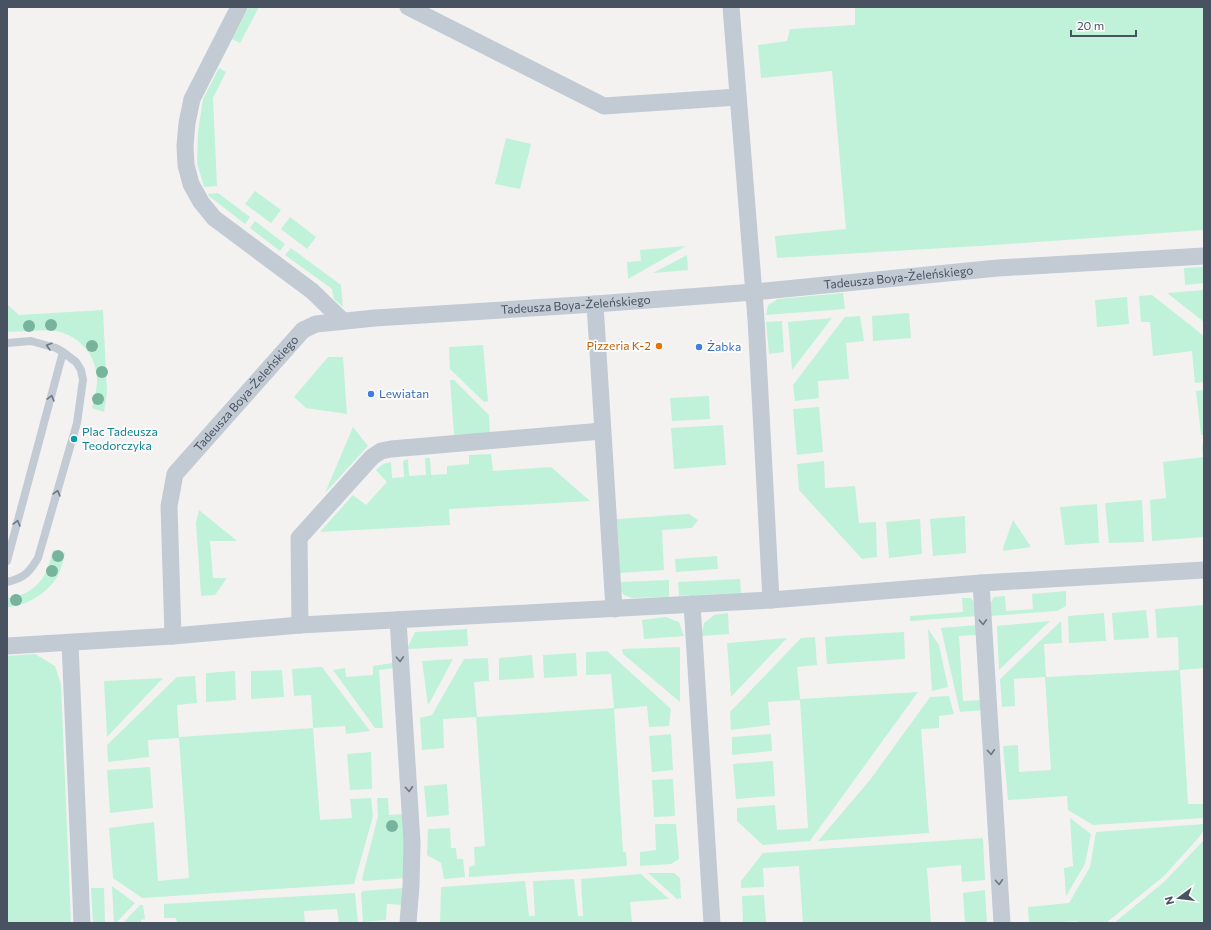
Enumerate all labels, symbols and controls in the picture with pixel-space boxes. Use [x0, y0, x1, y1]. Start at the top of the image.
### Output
scale bar [1071, 12, 1136, 38]
text: 20 m [1077, 18, 1104, 32]
street label: Tadeusza Boya-Żeleńskiego [823, 262, 974, 291]
street label: Tadeusza Boya-Żeleńskiego [500, 292, 651, 316]
street label: Tadeusza Boya-Żeleńskiego [190, 332, 301, 454]
place label: Pizzeria K-2 [587, 338, 651, 352]
place label: Żabka [707, 339, 741, 353]
marker: Pizzeria K-2 [654, 341, 664, 351]
one-way arrow [46, 342, 53, 351]
marker: Żabka [694, 342, 704, 352]
place label: Lewiatan [379, 386, 429, 400]
marker: Lewiatan [366, 389, 376, 399]
one-way arrow [46, 395, 55, 402]
place label: Plac Tadeusza Teodorczyka [82, 424, 158, 452]
marker: Plac Tadeusza Teodorczyka [69, 434, 79, 444]
one-way arrow [52, 489, 61, 496]
one-way arrow [12, 520, 21, 527]
one-way arrow [979, 619, 988, 625]
one-way arrow [396, 656, 405, 662]
one-way arrow [987, 749, 996, 755]
one-way arrow [404, 786, 413, 792]
north arrow [1159, 878, 1199, 918]
one-way arrow [995, 879, 1004, 885]
text: N [1162, 895, 1176, 906]

